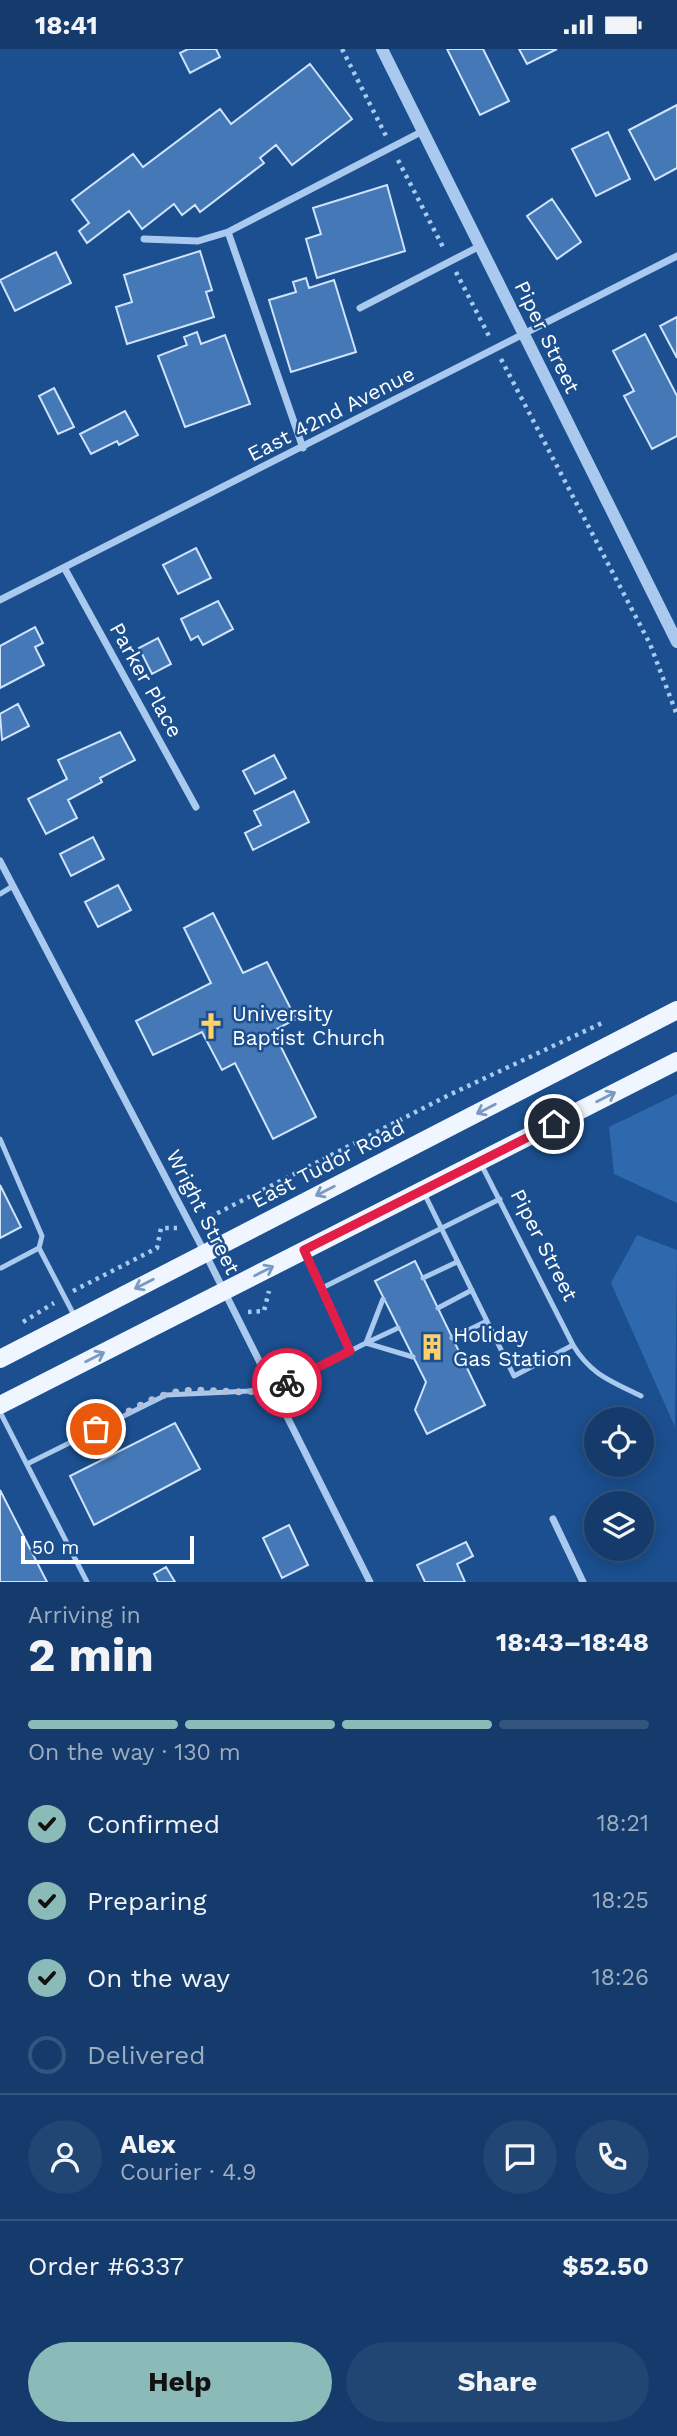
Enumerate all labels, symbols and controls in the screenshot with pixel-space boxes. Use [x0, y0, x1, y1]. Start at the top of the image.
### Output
text: 18:41 [35, 10, 98, 40]
street label: Piper Street [509, 276, 586, 397]
street label: East 42nd Avenue [243, 361, 418, 466]
street label: Parker Place [105, 618, 188, 741]
place label: University Baptist Church [232, 1001, 385, 1050]
church icon: University Baptist Church [196, 1011, 226, 1041]
one-way arrow [595, 1090, 616, 1104]
pin [524, 1094, 584, 1154]
one-way arrow [476, 1102, 496, 1116]
icon: home [535, 1105, 573, 1143]
street label: East Tudor Road [247, 1114, 408, 1213]
street label: Wright Street [161, 1145, 246, 1279]
one-way arrow [316, 1184, 336, 1198]
street label: Piper Street [506, 1185, 583, 1305]
one-way arrow [253, 1264, 274, 1277]
one-way arrow [134, 1278, 155, 1291]
place label: Holiday Gas Station [453, 1322, 572, 1371]
building icon: Holiday Gas Station [417, 1332, 447, 1362]
courier [252, 1348, 322, 1418]
one-way arrow [84, 1349, 105, 1363]
icon: bike [268, 1364, 306, 1402]
pin [66, 1399, 126, 1459]
map controls [584, 1407, 654, 1561]
button: locate [584, 1407, 654, 1477]
icon: bag [77, 1410, 115, 1448]
button: layers [584, 1491, 654, 1561]
scale bar [21, 1533, 194, 1565]
text: 50 m [32, 1536, 79, 1559]
text: Arriving in [28, 1602, 141, 1629]
text: 18:43–18:48 [496, 1627, 649, 1657]
text: 2 min [28, 1628, 154, 1682]
text: On the way · 130 m [28, 1739, 241, 1766]
icon: check [28, 1805, 66, 1843]
text: Confirmed [87, 1809, 220, 1839]
text: 18:21 [597, 1810, 649, 1837]
icon: check [28, 1882, 66, 1920]
text: Preparing [87, 1886, 207, 1916]
text: 18:25 [592, 1887, 649, 1914]
icon: check [28, 1959, 66, 1997]
text: On the way [87, 1963, 230, 1993]
text: 18:26 [592, 1964, 649, 1991]
text: Delivered [87, 2040, 206, 2070]
button: person [28, 2120, 102, 2194]
button: chat [483, 2120, 557, 2194]
button: phone [575, 2120, 649, 2194]
text: Alex [120, 2129, 176, 2159]
text: Courier · 4.9 [120, 2159, 256, 2186]
text: Order #6337 [28, 2251, 184, 2281]
text: $52.50 [562, 2251, 649, 2281]
button: Help [28, 2342, 332, 2422]
button: Share [346, 2342, 649, 2422]

